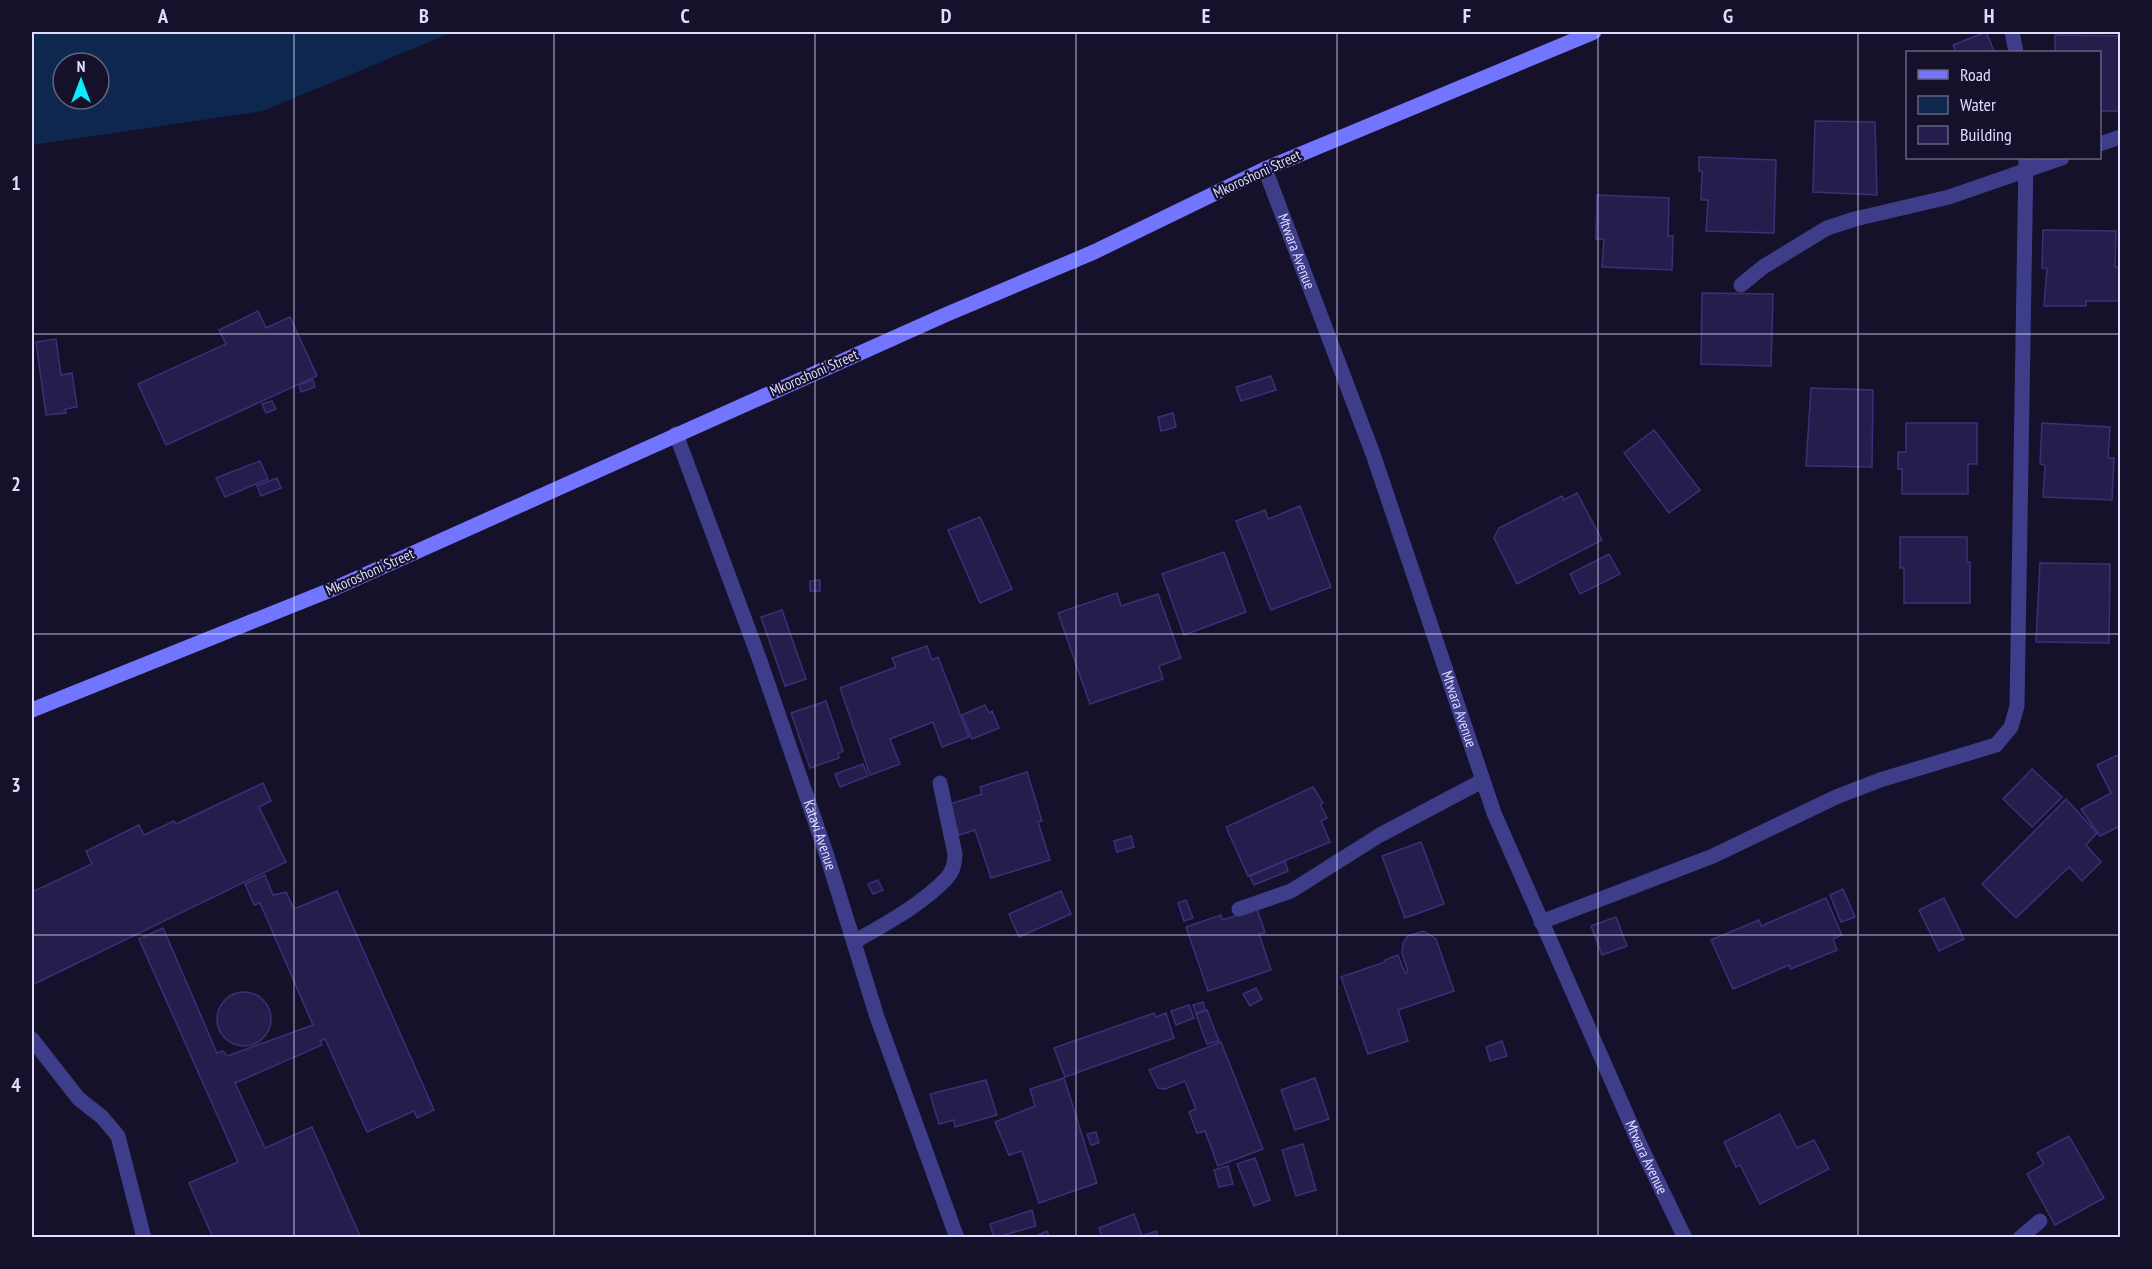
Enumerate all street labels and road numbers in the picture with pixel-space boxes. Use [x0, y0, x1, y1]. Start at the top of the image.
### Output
street label: Mkoroshoni Street [1210, 145, 1304, 202]
street label: Mtwara Avenue [1274, 211, 1320, 292]
street label: Mkoroshoni Street [767, 345, 861, 400]
street label: Mkoroshoni Street [323, 544, 417, 599]
street label: Mtwara Avenue [1438, 668, 1481, 750]
street label: Katavi Avenue [799, 797, 841, 872]
street label: Mtwara Avenue [1621, 1117, 1672, 1197]

